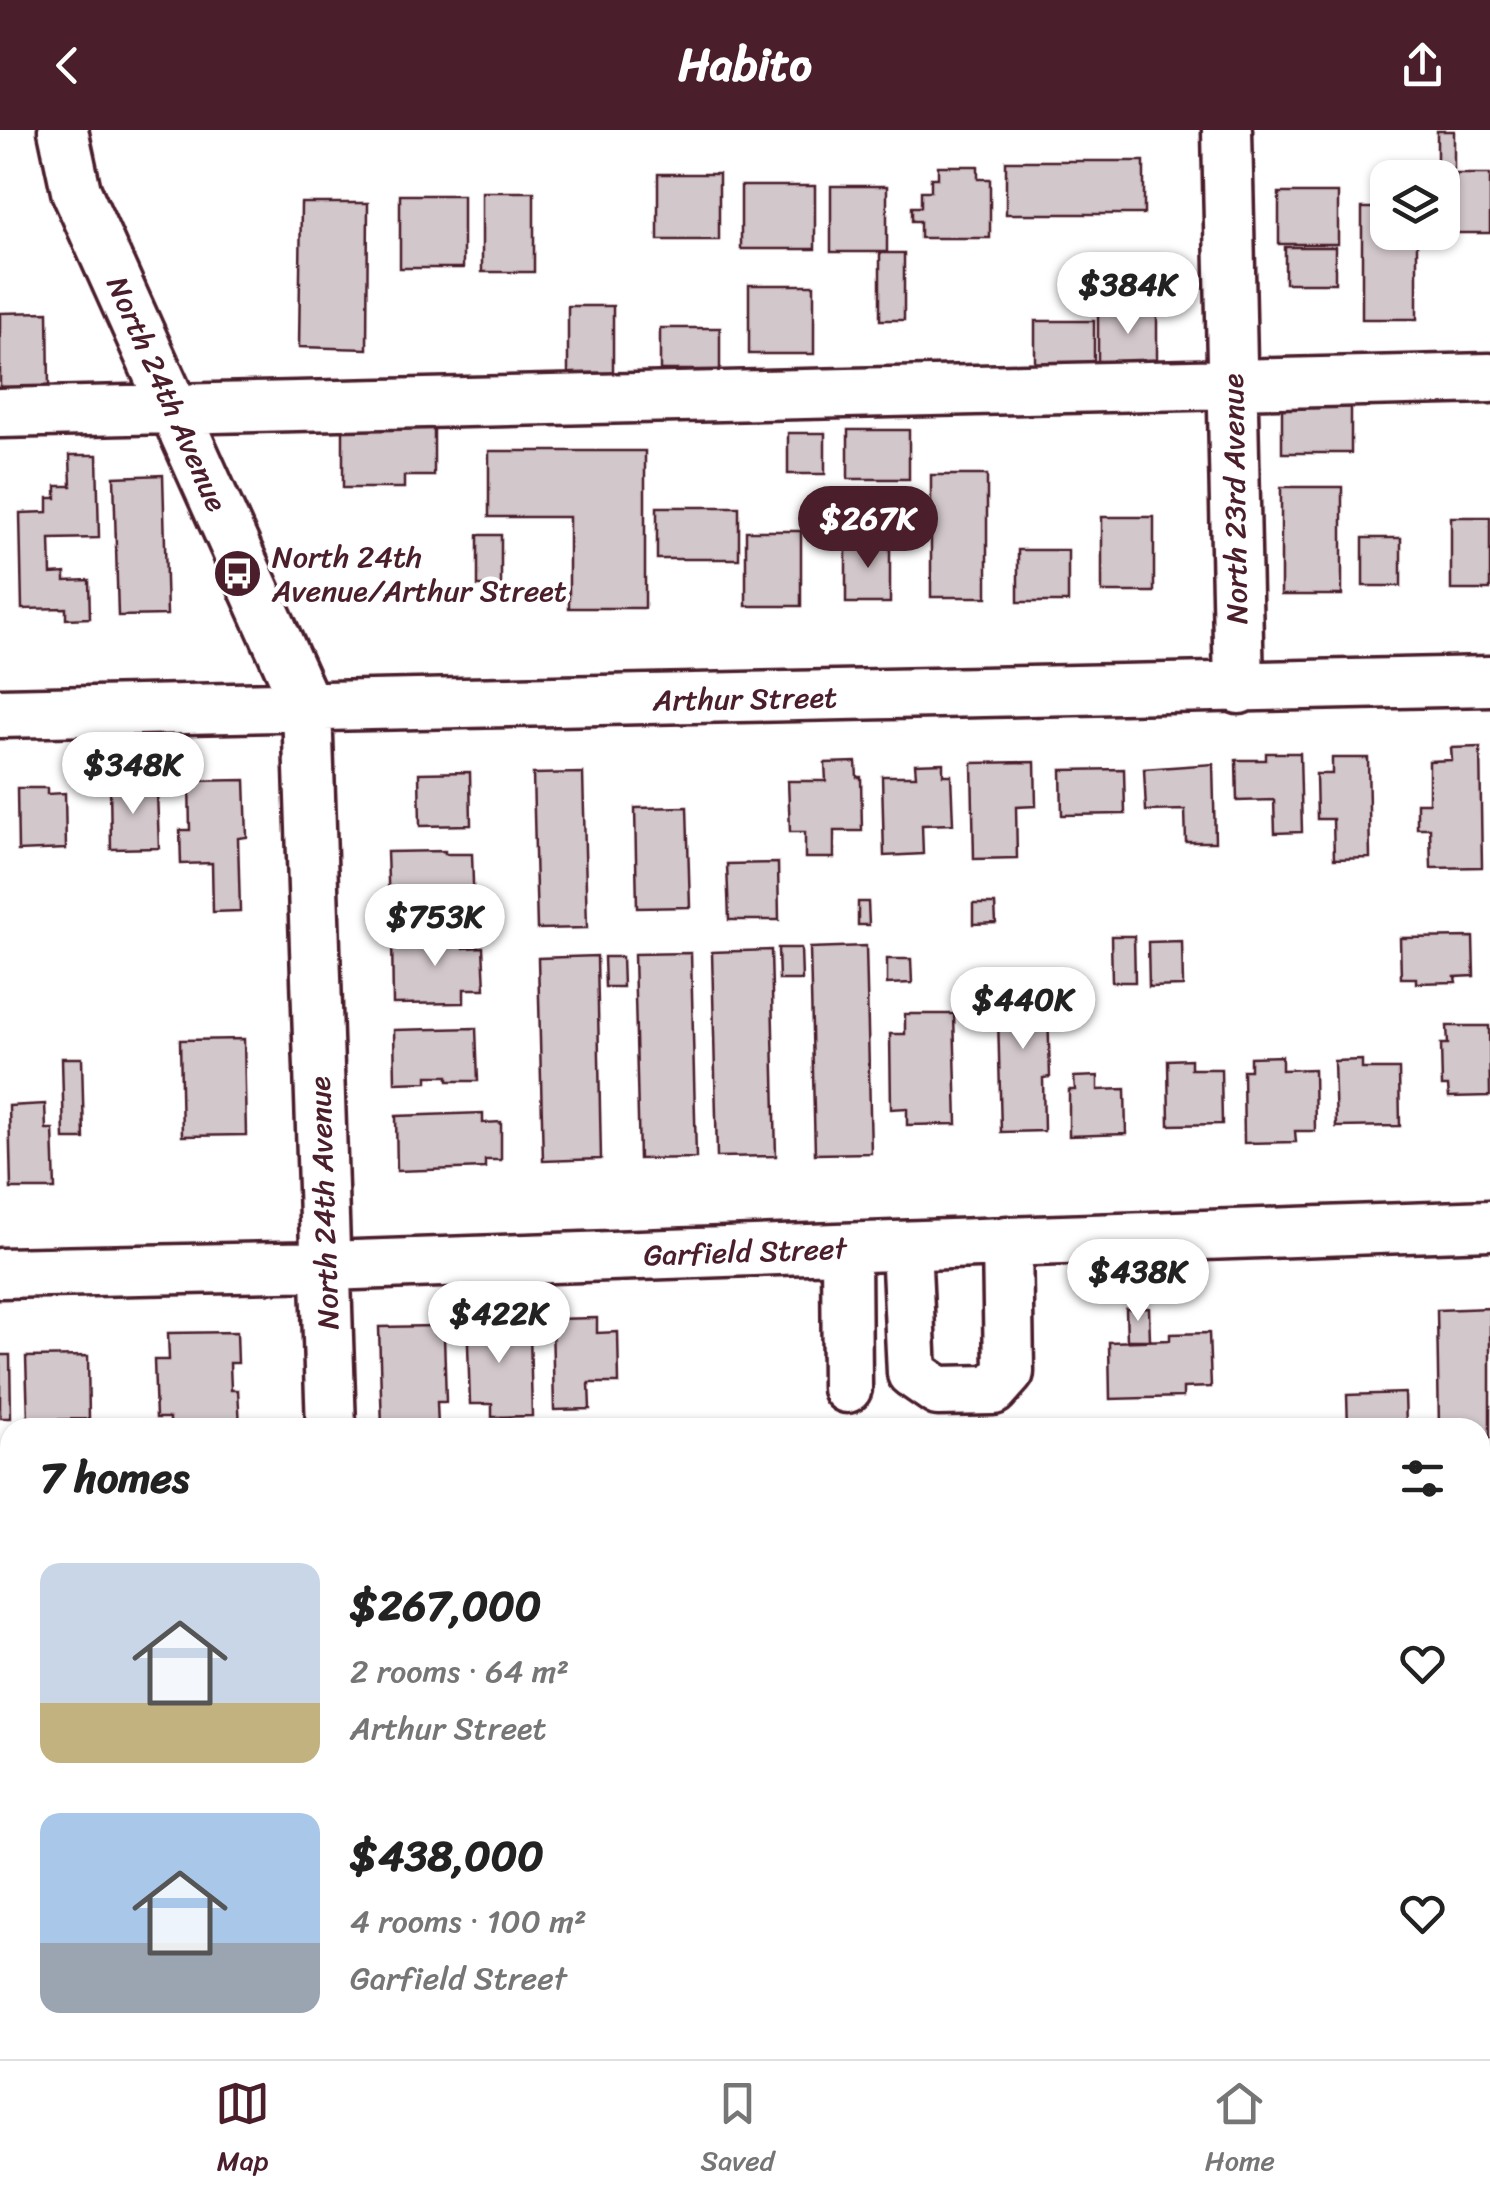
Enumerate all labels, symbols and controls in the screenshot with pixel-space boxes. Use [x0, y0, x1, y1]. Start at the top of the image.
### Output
text: Habito [678, 25, 812, 105]
icon: back [40, 38, 95, 93]
icon: share [1395, 38, 1450, 93]
map controls [1370, 160, 1460, 250]
button: layers [1370, 160, 1460, 250]
pin: $384K [1058, 252, 1198, 337]
text: $384K [1079, 256, 1177, 313]
street label: North 24th Avenue [91, 267, 243, 521]
street label: North 23rd Avenue [1206, 373, 1264, 625]
pin: $267K [798, 486, 938, 571]
text: $267K [820, 490, 916, 547]
place label: North 24th Avenue/Arthur Street [271, 530, 567, 618]
bus stop icon: North 24th Avenue/Arthur Street [211, 548, 263, 600]
street label: Arthur Street [651, 670, 838, 728]
pin: $348K [63, 732, 203, 817]
text: $348K [84, 736, 182, 793]
pin: $753K [365, 884, 505, 969]
text: $753K [387, 888, 483, 945]
pin: $440K [953, 967, 1093, 1052]
text: $440K [972, 971, 1074, 1028]
street label: North 24th Avenue [293, 1075, 355, 1331]
street label: Garfield Street [643, 1221, 849, 1283]
pin: $438K [1068, 1239, 1208, 1324]
text: $438K [1089, 1243, 1187, 1300]
pin: $422K [429, 1281, 569, 1366]
text: $422K [450, 1285, 548, 1342]
text: 7 homes [40, 1441, 189, 1515]
icon: filters [1395, 1451, 1450, 1506]
text: $267,000 [350, 1569, 541, 1643]
icon: home [120, 1603, 240, 1723]
icon: heart [1395, 1636, 1450, 1691]
text: 2 rooms · 64 m² [350, 1643, 569, 1700]
text: Arthur Street [350, 1700, 547, 1757]
text: $438,000 [350, 1819, 544, 1893]
icon: home [120, 1853, 240, 1973]
icon: heart [1395, 1886, 1450, 1941]
text: 4 rooms · 100 m² [350, 1893, 587, 1950]
text: Garfield Street [350, 1950, 567, 2007]
tab: Map [215, 2076, 270, 2185]
tab: Saved [701, 2076, 774, 2185]
tab: Home [1205, 2076, 1275, 2185]

